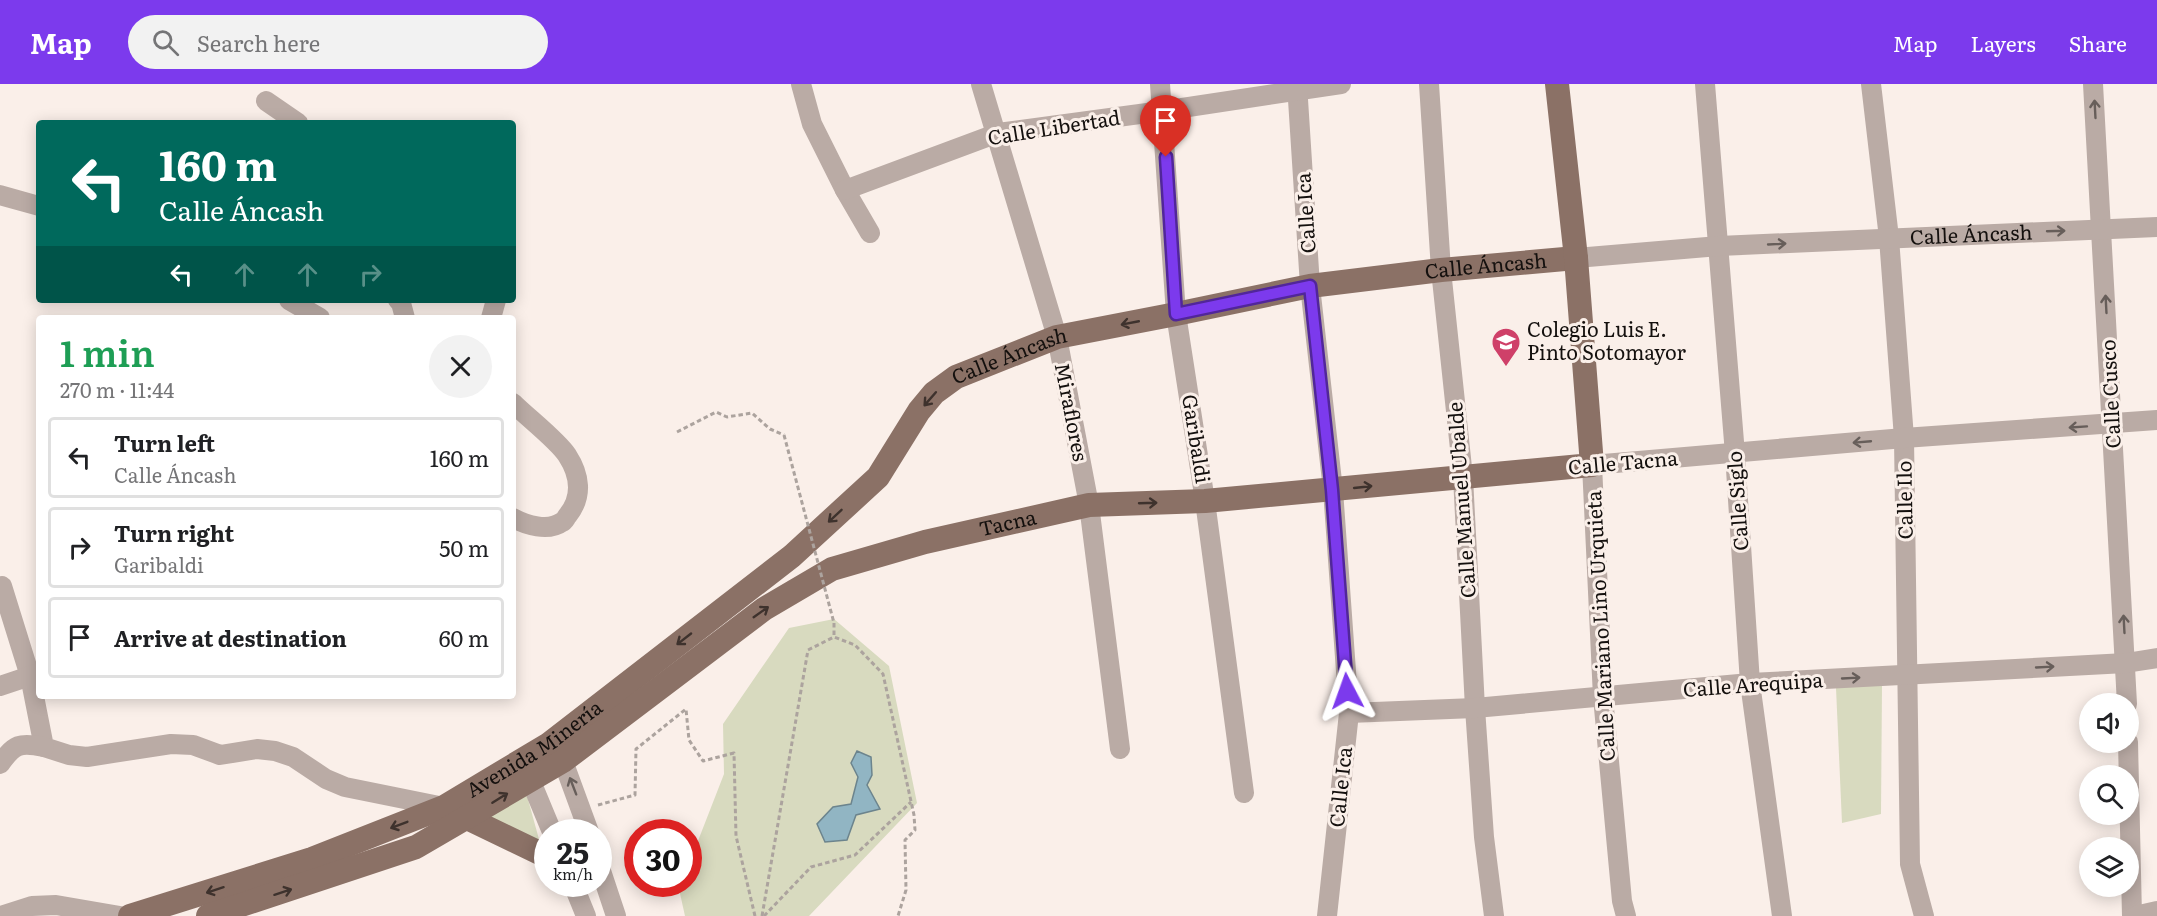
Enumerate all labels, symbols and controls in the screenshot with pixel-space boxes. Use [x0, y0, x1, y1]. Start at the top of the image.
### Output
search box [128, 15, 548, 69]
text: Map [30, 21, 92, 63]
icon: search [149, 26, 182, 59]
text: Search here [197, 26, 320, 59]
text: Map [1893, 27, 1938, 58]
text: Layers [1971, 27, 2036, 58]
text: Share [2069, 27, 2127, 58]
pin [1140, 95, 1191, 157]
one-way arrow [2089, 99, 2100, 119]
street label: Calle Libertad [985, 101, 1122, 151]
icon: arrive [1149, 104, 1182, 137]
text: 160 m [159, 132, 277, 194]
icon: left [60, 144, 138, 222]
street label: Calle Ica [1286, 172, 1322, 255]
text: Calle Áncash [159, 189, 324, 229]
street label: Calle Áncash [1909, 215, 2033, 251]
one-way arrow [2045, 226, 2065, 237]
one-way arrow [1767, 238, 1787, 249]
street label: Calle Áncash [1423, 244, 1548, 285]
icon: left [165, 258, 198, 291]
icon: ahead [228, 258, 261, 291]
icon: ahead [291, 258, 324, 291]
icon: right [354, 258, 387, 291]
one-way arrow [2100, 294, 2111, 314]
place label: Colegio Luis E. Pinto Sotomayor [1527, 313, 1687, 366]
street label: Calle Áncash [946, 318, 1069, 390]
one-way arrow [1120, 318, 1140, 329]
text: 1 min [60, 325, 155, 378]
school or university icon: Colegio Luis E. Pinto Sotomayor [1490, 326, 1522, 368]
button: close [429, 335, 492, 398]
street label: Calle Cusco [2091, 339, 2127, 449]
street label: Miraflores [1049, 360, 1097, 463]
text: 270 m · 11:44 [60, 374, 174, 404]
one-way arrow [923, 391, 937, 406]
street label: Garibaldi [1176, 392, 1220, 486]
street label: Calle Manuel Ubalde [1438, 401, 1482, 599]
one-way arrow [2068, 421, 2088, 432]
text: Turn left [114, 426, 215, 459]
one-way arrow [1853, 437, 1873, 448]
icon: left [63, 441, 96, 474]
text: 160 m [430, 441, 489, 474]
street label: Calle Tacna [1567, 441, 1679, 481]
street label: Calle Siglo [1718, 450, 1754, 552]
text: Calle Áncash [114, 459, 236, 489]
street label: Calle Ilo [1887, 461, 1919, 540]
one-way arrow [1352, 481, 1372, 492]
street label: Calle Mariano Lino Urquieta [1577, 490, 1621, 762]
one-way arrow [1137, 498, 1157, 509]
street label: Tacna [976, 500, 1039, 542]
one-way arrow [828, 509, 843, 523]
text: Turn right [114, 516, 234, 549]
icon: right [63, 531, 96, 564]
text: 50 m [439, 531, 489, 564]
text: Garibaldi [114, 549, 204, 579]
one-way arrow [752, 606, 769, 618]
one-way arrow [2118, 615, 2129, 635]
icon: arrive [63, 621, 96, 654]
text: Arrive at destination [114, 621, 347, 654]
text: 60 m [439, 621, 489, 654]
one-way arrow [676, 633, 692, 646]
position arrow [1315, 659, 1379, 723]
one-way arrow [2035, 662, 2055, 673]
street label: Calle Arequipa [1682, 663, 1824, 703]
one-way arrow [1840, 673, 1860, 684]
street label: Avenida Minería [460, 691, 608, 804]
map controls [2079, 693, 2139, 897]
button: sound [2079, 693, 2139, 753]
street label: Calle Ica [1320, 745, 1358, 829]
button: search [2079, 765, 2139, 825]
one-way arrow [567, 777, 578, 796]
one-way arrow [491, 791, 508, 803]
speed limit sign: 30 [624, 819, 702, 897]
one-way arrow [390, 820, 408, 831]
text: 25 [557, 829, 589, 873]
button: layers [2079, 837, 2139, 897]
text: km/h [553, 862, 593, 885]
one-way arrow [273, 885, 292, 896]
one-way arrow [206, 886, 225, 897]

